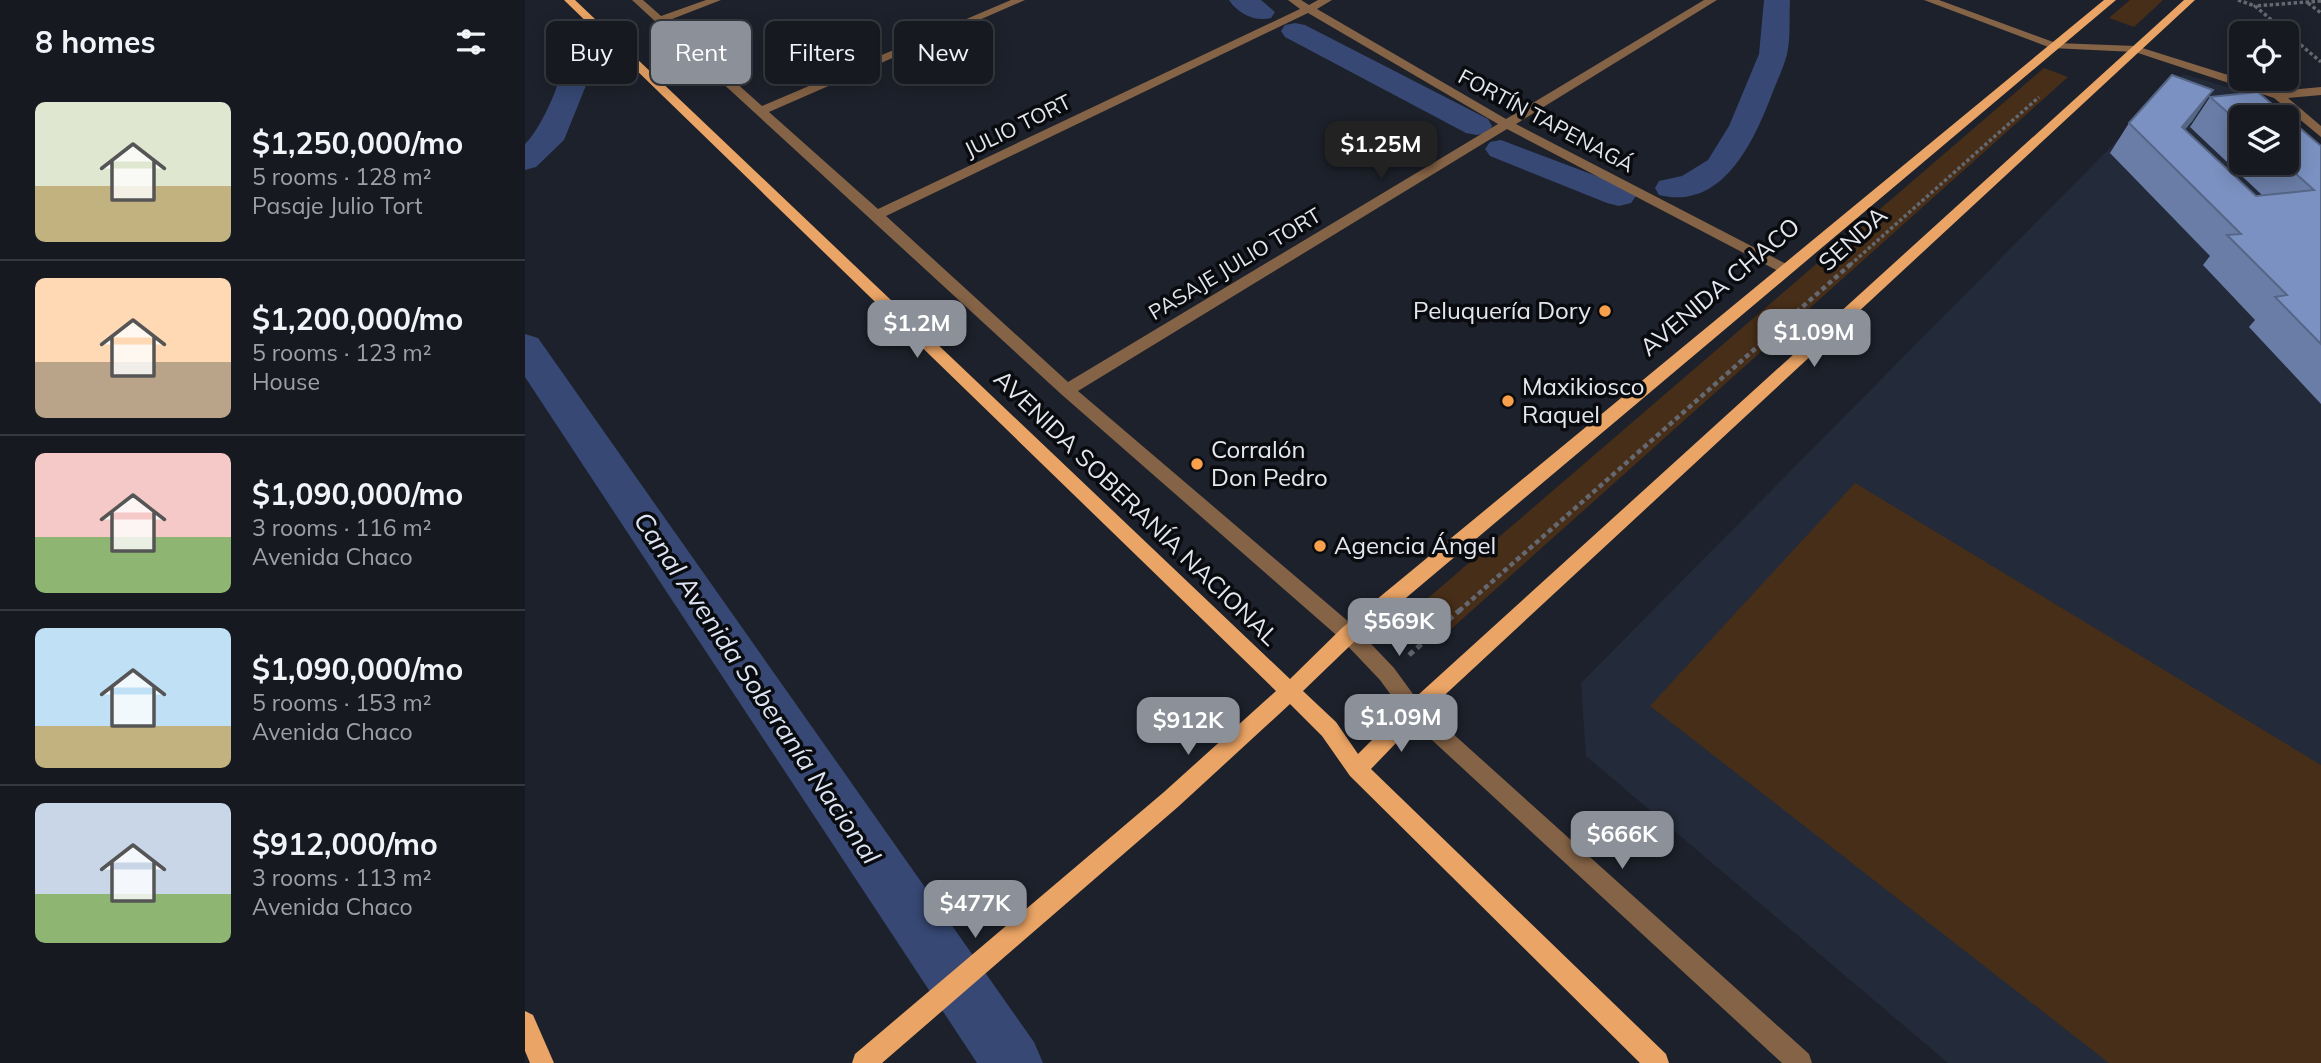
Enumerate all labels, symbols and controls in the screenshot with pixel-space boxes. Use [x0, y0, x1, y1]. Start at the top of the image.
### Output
chip: Buy [546, 21, 637, 84]
chip: Rent [651, 21, 751, 84]
chip: Filters [765, 21, 880, 84]
chip: New [894, 21, 993, 84]
map controls [2229, 21, 2299, 175]
button: locate [2229, 21, 2299, 91]
text: 8 homes [35, 23, 156, 61]
icon: filters [452, 23, 490, 61]
street label: FORTÍN TAPENAGÁ [1454, 63, 1639, 178]
street label: JULIO TORT [960, 88, 1075, 162]
button: layers [2229, 105, 2299, 175]
pin: $1.25M [1324, 122, 1438, 181]
text: $1,250,000/mo [252, 124, 463, 162]
text: $1.25M [1341, 129, 1421, 158]
icon: home [91, 130, 175, 214]
text: 5 rooms · 128 m² [252, 162, 432, 191]
text: Pasaje Julio Tort [252, 191, 423, 220]
street label: SENDA [1812, 199, 1893, 277]
street label: PASAJE JULIO TORT [1143, 201, 1326, 325]
street label: AVENIDA CHACO [1633, 211, 1805, 362]
place label: Peluquería Dory [1413, 295, 1591, 325]
text: $1,200,000/mo [252, 300, 463, 338]
pin: $1.2M [868, 300, 966, 360]
marker: Peluquería Dory [1597, 303, 1613, 319]
icon: home [91, 306, 175, 390]
text: $1.2M [883, 308, 951, 337]
pin: $1.09M [1757, 310, 1871, 369]
text: $1.09M [1774, 317, 1854, 346]
text: 5 rooms · 123 m² [252, 338, 432, 367]
street label: AVENIDA SOBERANÍA NACIONAL [988, 363, 1285, 651]
text: House [252, 367, 320, 396]
place label: Maxikiosco Raquel [1522, 371, 1645, 429]
marker: Maxikiosco Raquel [1500, 393, 1516, 409]
place label: Corralón Don Pedro [1211, 434, 1328, 492]
marker: Corralón Don Pedro [1189, 456, 1205, 472]
text: $1,090,000/mo [252, 475, 463, 513]
icon: home [91, 481, 175, 565]
water label: Canal Avenida Soberanía Nacional [627, 505, 888, 871]
text: 3 rooms · 116 m² [252, 513, 432, 542]
place label: Agencia Ángel [1334, 530, 1496, 560]
marker: Agencia Ángel [1312, 538, 1328, 554]
text: Avenida Chaco [252, 542, 413, 571]
pin: $569K [1350, 598, 1448, 658]
text: $569K [1364, 606, 1434, 635]
text: $1,090,000/mo [252, 650, 463, 688]
icon: home [91, 656, 175, 740]
text: 5 rooms · 153 m² [252, 688, 432, 717]
pin: $1.09M [1344, 694, 1458, 754]
pin: $912K [1139, 698, 1237, 757]
text: $1.09M [1361, 702, 1441, 731]
text: $912K [1153, 705, 1223, 734]
text: Avenida Chaco [252, 717, 413, 746]
pin: $666K [1573, 812, 1671, 871]
text: $666K [1587, 819, 1657, 848]
text: $912,000/mo [252, 825, 438, 863]
icon: home [91, 831, 175, 915]
text: 3 rooms · 113 m² [252, 863, 432, 892]
pin: $477K [926, 880, 1024, 940]
text: $477K [940, 888, 1010, 917]
text: Avenida Chaco [252, 892, 413, 921]

